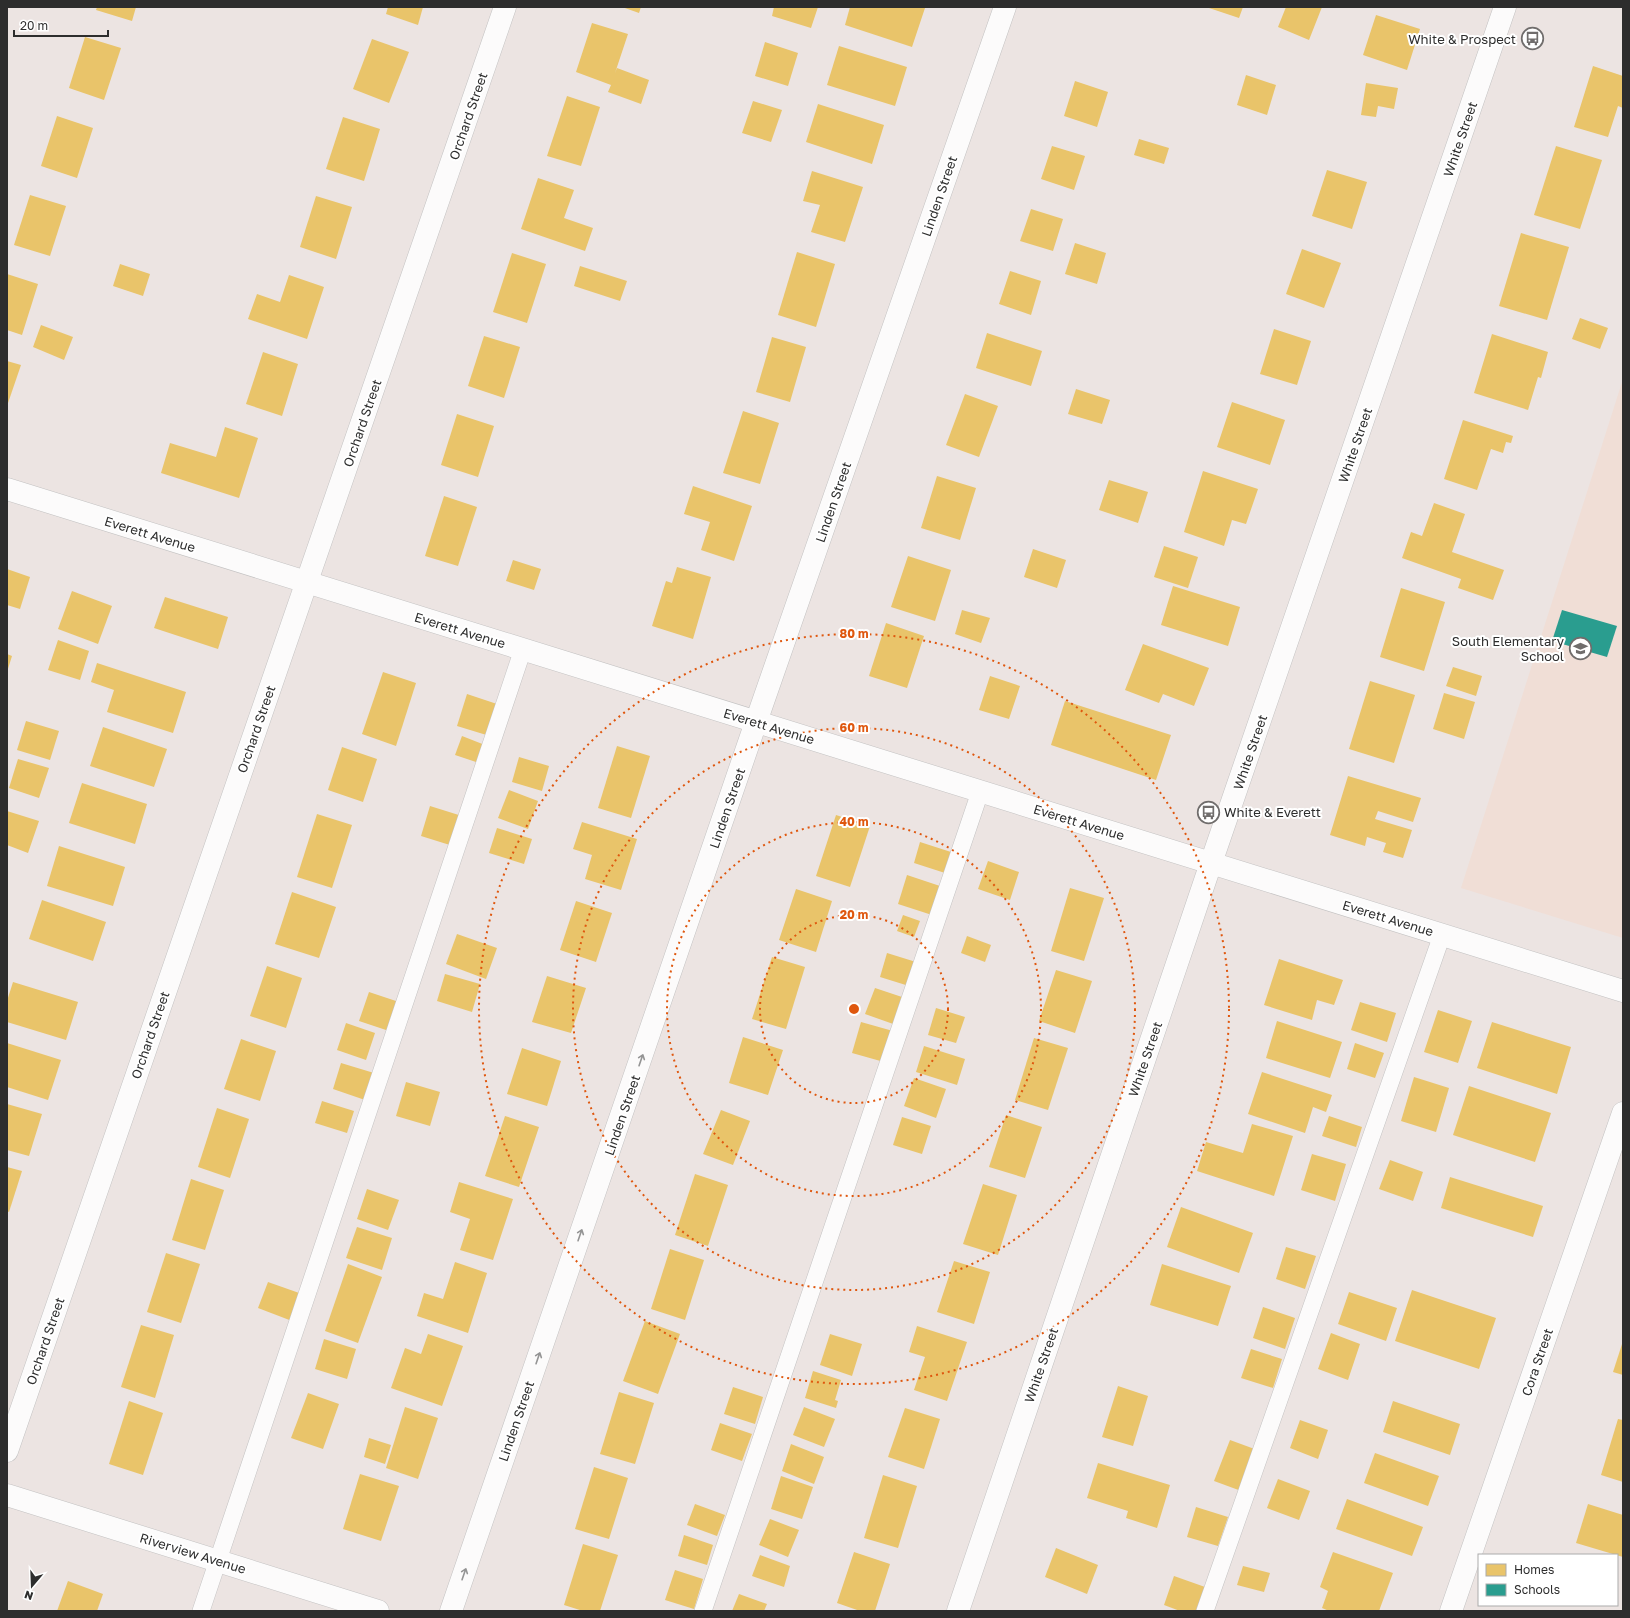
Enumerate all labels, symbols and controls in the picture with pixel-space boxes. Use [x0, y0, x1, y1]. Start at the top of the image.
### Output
scale bar [14, 12, 108, 38]
text: 20 m [20, 18, 48, 33]
bus stop icon: White & Prospect [1519, 26, 1545, 52]
place label: White & Prospect [1408, 31, 1516, 47]
street label: Orchard Street [446, 70, 490, 162]
street label: White Street [1440, 99, 1480, 179]
street label: Linden Street [918, 154, 960, 238]
street label: Orchard Street [340, 377, 384, 469]
street label: White Street [1335, 405, 1375, 485]
street label: Linden Street [812, 460, 854, 544]
street label: Everett Avenue [103, 513, 197, 555]
street label: Everett Avenue [413, 609, 507, 651]
text: 80 m [840, 626, 868, 641]
place label: South Elementary School [1452, 633, 1565, 664]
school or university icon: South Elementary School [1567, 635, 1593, 661]
street label: Orchard Street [234, 683, 278, 775]
street label: Everett Avenue [722, 705, 816, 747]
street label: White Street [1230, 712, 1270, 792]
text: 60 m [840, 720, 868, 735]
street label: Linden Street [706, 766, 748, 850]
bus stop icon: White & Everett [1196, 799, 1222, 825]
street label: Everett Avenue [1032, 801, 1126, 843]
place label: White & Everett [1224, 804, 1321, 820]
text: 40 m [840, 814, 868, 829]
street label: Everett Avenue [1341, 897, 1435, 939]
text: 20 m [840, 907, 868, 922]
street label: Orchard Street [128, 989, 172, 1081]
centre of rings [847, 1002, 861, 1016]
street label: White Street [1125, 1019, 1165, 1099]
one-way arrow [637, 1054, 645, 1066]
street label: Linden Street [601, 1073, 643, 1157]
one-way arrow [577, 1229, 584, 1242]
street label: Orchard Street [23, 1295, 67, 1387]
street label: White Street [1021, 1325, 1061, 1405]
street label: Cora Street [1518, 1326, 1556, 1398]
one-way arrow [535, 1352, 542, 1365]
street label: Linden Street [495, 1379, 537, 1463]
street label: Riverview Avenue [138, 1529, 248, 1577]
legend [1478, 1554, 1618, 1606]
text: Homes [1514, 1562, 1554, 1577]
north arrow [12, 1566, 52, 1606]
one-way arrow [461, 1568, 468, 1581]
text: Schools [1514, 1582, 1560, 1597]
text: N [23, 1588, 35, 1603]

